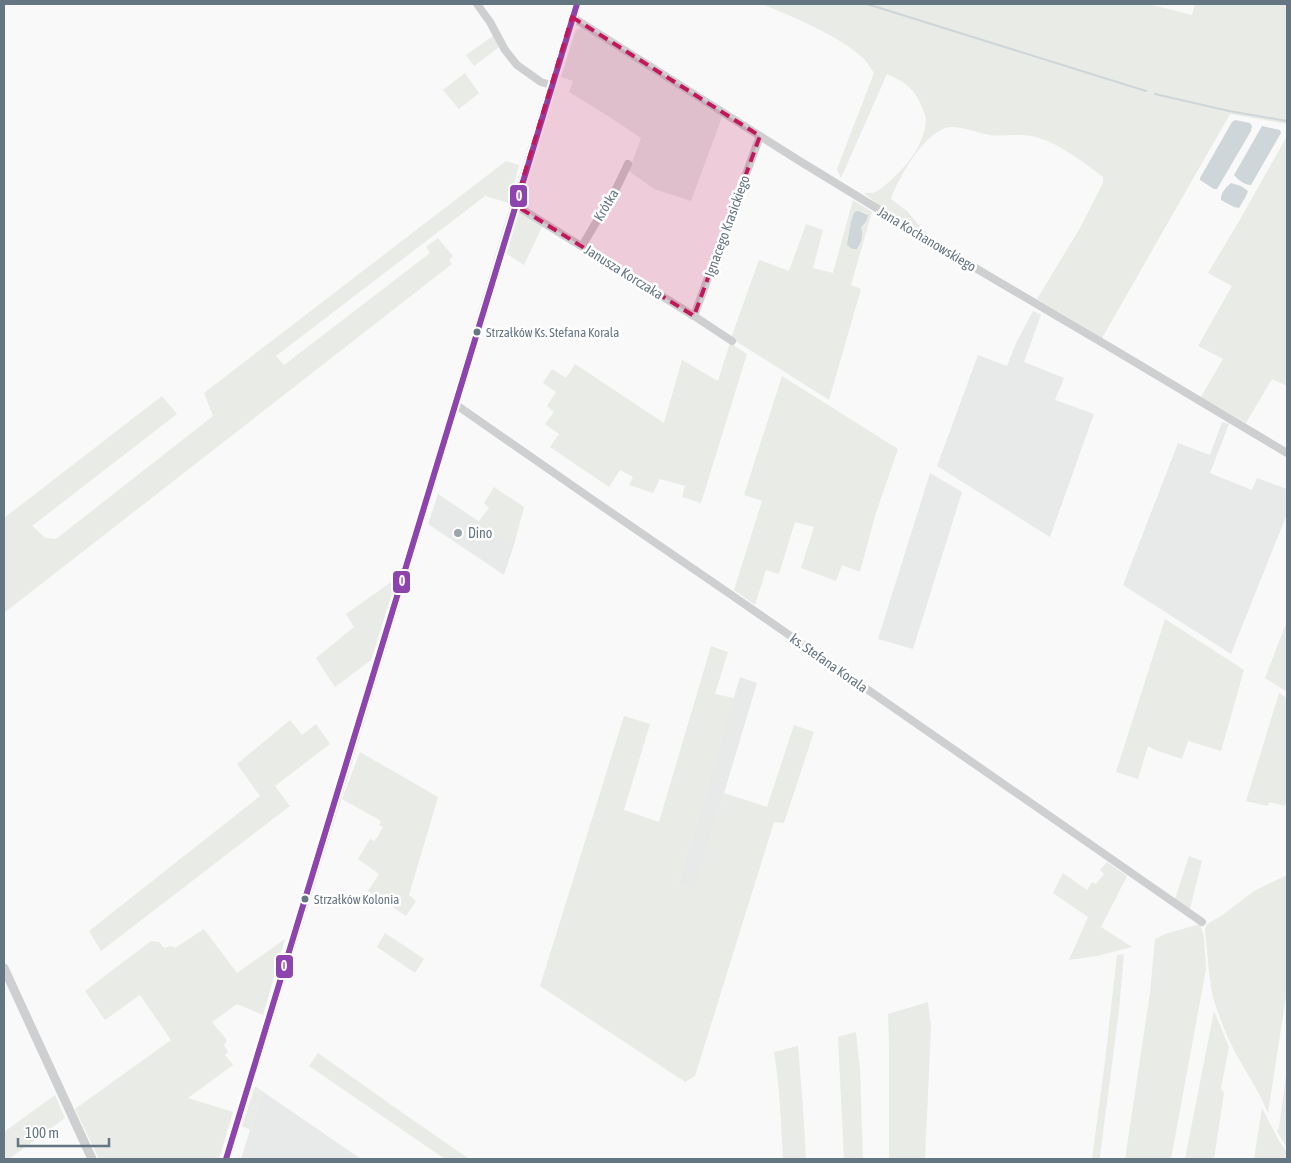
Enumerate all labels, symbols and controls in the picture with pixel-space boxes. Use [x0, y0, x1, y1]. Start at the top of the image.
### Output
street label: Ignacego Krasickiego [701, 173, 753, 279]
line badge: 0 [509, 184, 528, 208]
street label: Krótka [590, 186, 622, 224]
text: 0 [516, 188, 523, 204]
street label: Jana Kochanowskiego [875, 203, 979, 275]
street label: Janusza Korczaka [582, 241, 666, 303]
place label: Strzałków Ks. Stefana Korala [486, 325, 619, 340]
marker: Strzałków Ks. Stefana Korala [472, 327, 482, 337]
place label: Dino [468, 525, 492, 541]
marker: Dino [452, 527, 464, 539]
line badge: 0 [392, 570, 411, 594]
text: 0 [399, 573, 406, 589]
street label: ks. Stefana Korala [787, 630, 871, 696]
place label: Strzałków Kolonia [314, 892, 399, 907]
marker: Strzałków Kolonia [300, 894, 310, 904]
line badge: 0 [275, 954, 294, 979]
text: 0 [281, 958, 288, 974]
scale bar [18, 1116, 109, 1148]
text: 100 m [25, 1124, 59, 1141]

